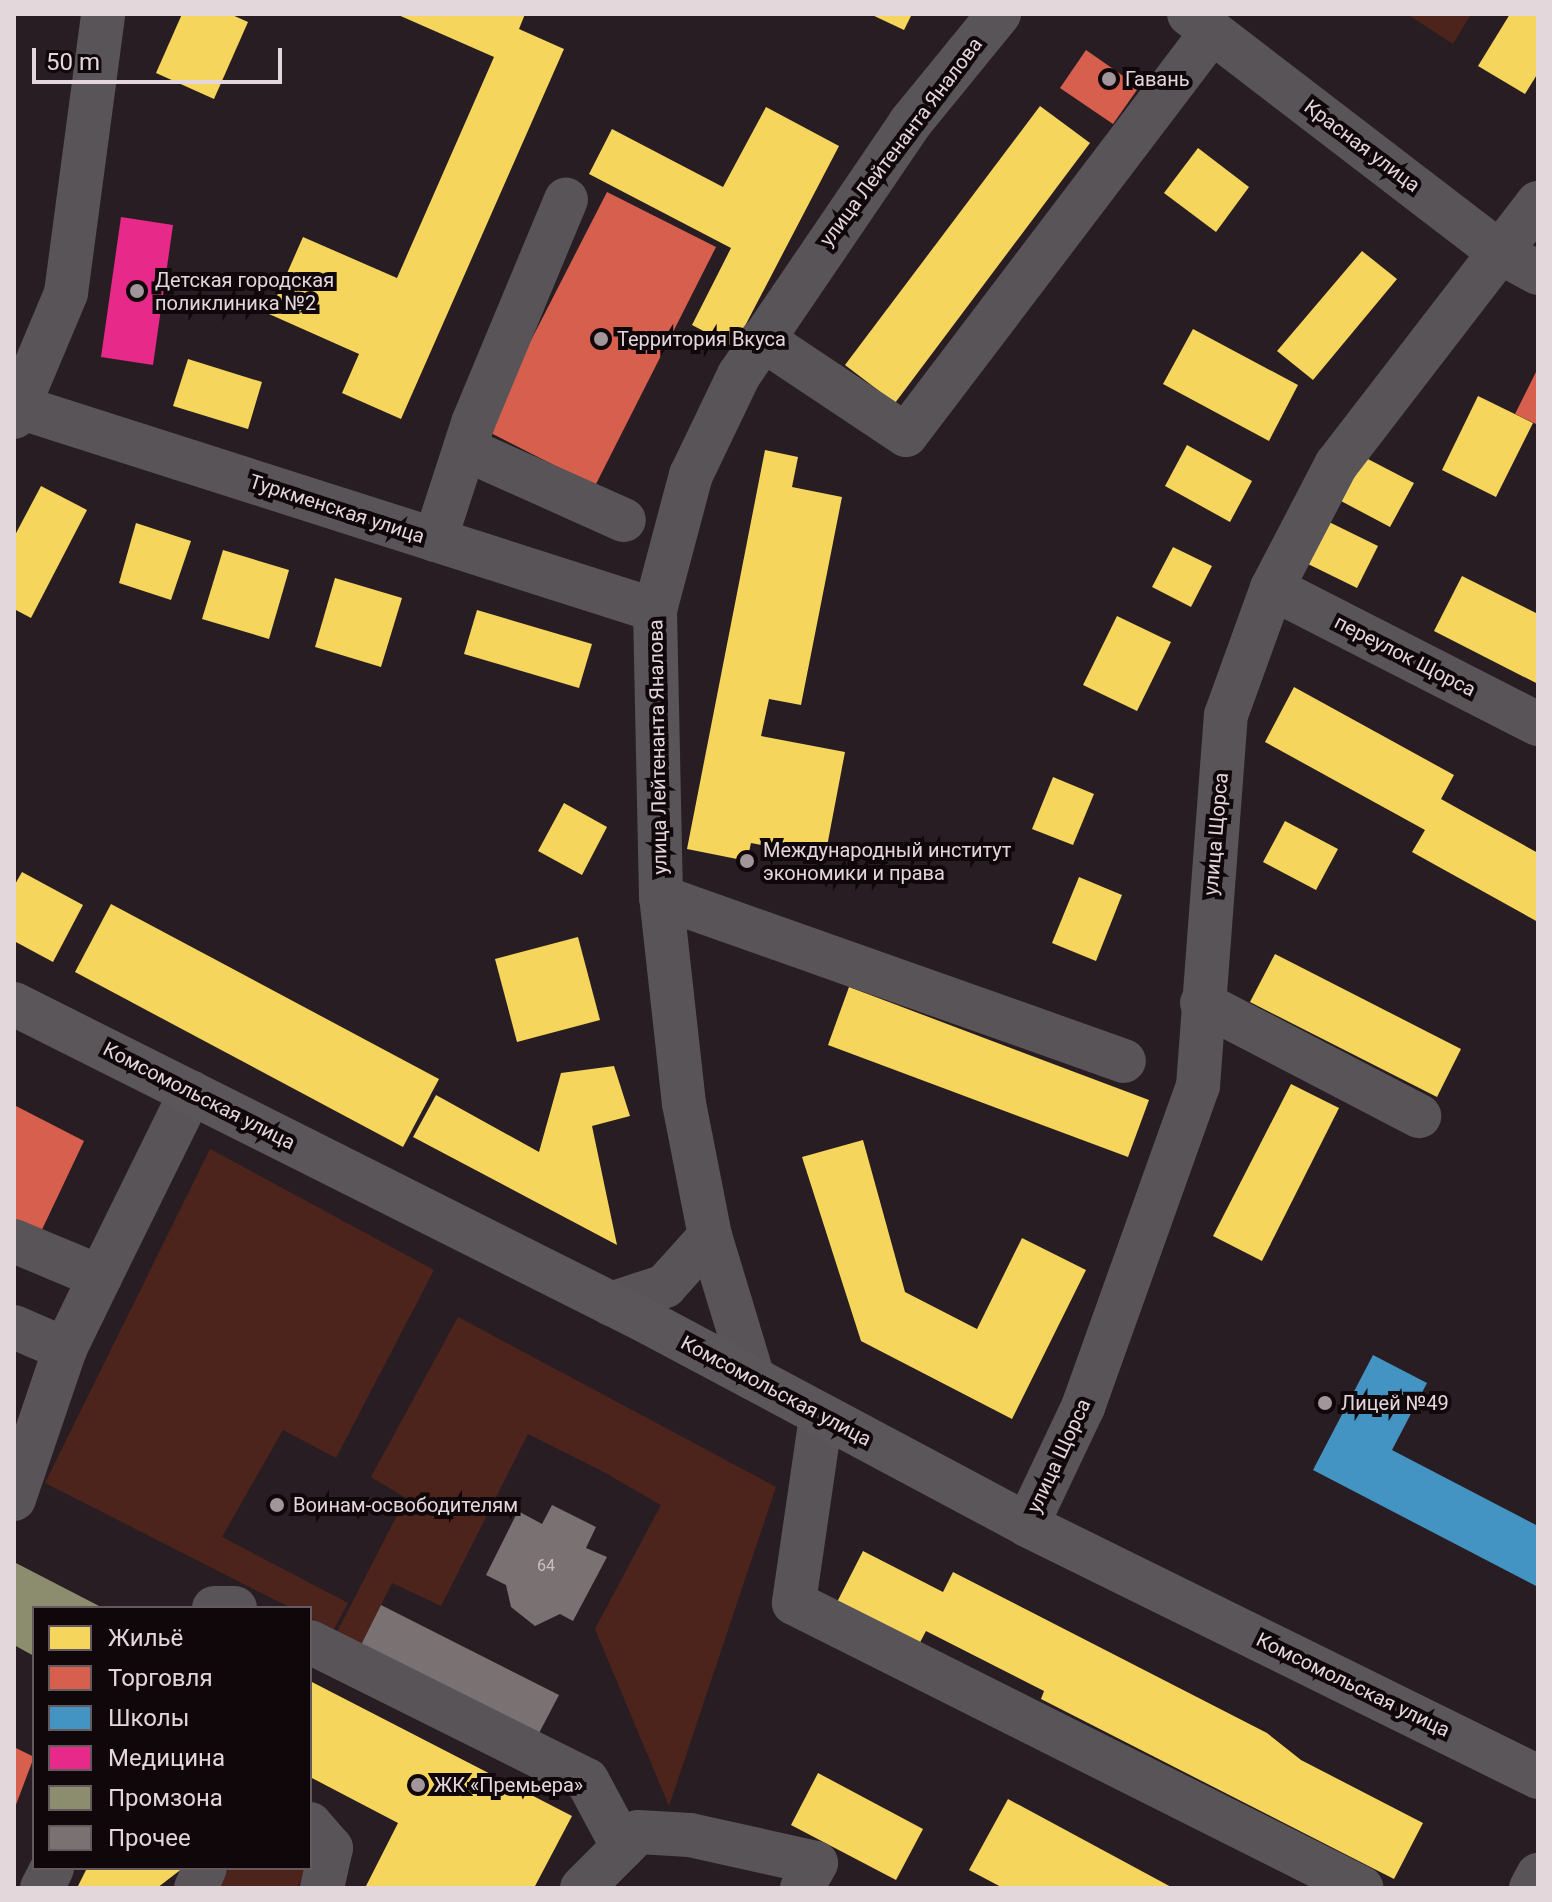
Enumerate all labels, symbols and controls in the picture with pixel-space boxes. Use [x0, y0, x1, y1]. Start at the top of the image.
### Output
scale bar [36, 32, 286, 82]
street label: улица Лейтенанта Яналова [815, 33, 987, 251]
text: 50 m [46, 48, 100, 76]
place label: Гавань [1125, 67, 1190, 91]
marker: Гавань [1100, 70, 1118, 88]
street label: Красная улица [1299, 95, 1425, 197]
place label: Детская городская поликлиника №2 [155, 268, 334, 315]
marker: Детская городская поликлиника №2 [126, 280, 148, 302]
place label: Территория Вкуса [617, 327, 786, 351]
marker: Территория Вкуса [592, 330, 610, 348]
street label: Туркменская улица [246, 469, 428, 549]
street label: переулок Щорса [1330, 610, 1480, 702]
street label: улица Лейтенанта Яналова [644, 619, 672, 875]
street label: улица Щорса [1199, 772, 1233, 896]
place label: Международный институт экономики и права [763, 838, 1011, 885]
marker: Международный институт экономики и права [738, 852, 756, 870]
street label: Комсомольская улица [99, 1037, 299, 1155]
street label: Комсомольская улица [677, 1331, 875, 1451]
place label: Лицей №49 [1341, 1391, 1449, 1415]
marker: Лицей №49 [1316, 1394, 1334, 1412]
street label: улица Щорса [1022, 1395, 1096, 1517]
place label: Воинам-освободителям [293, 1493, 518, 1517]
marker: Воинам-освободителям [268, 1496, 286, 1514]
house number: 64 [537, 1556, 555, 1576]
legend [32, 1606, 312, 1870]
text: Жильё [108, 1624, 183, 1652]
street label: Комсомольская улица [1252, 1628, 1454, 1742]
text: Торговля [108, 1664, 213, 1692]
text: Школы [108, 1704, 189, 1732]
text: Медицина [108, 1744, 225, 1772]
place label: ЖК «Премьера» [434, 1773, 583, 1797]
marker: ЖК «Премьера» [409, 1776, 427, 1794]
text: Промзона [108, 1784, 223, 1812]
text: Прочее [108, 1824, 191, 1852]

